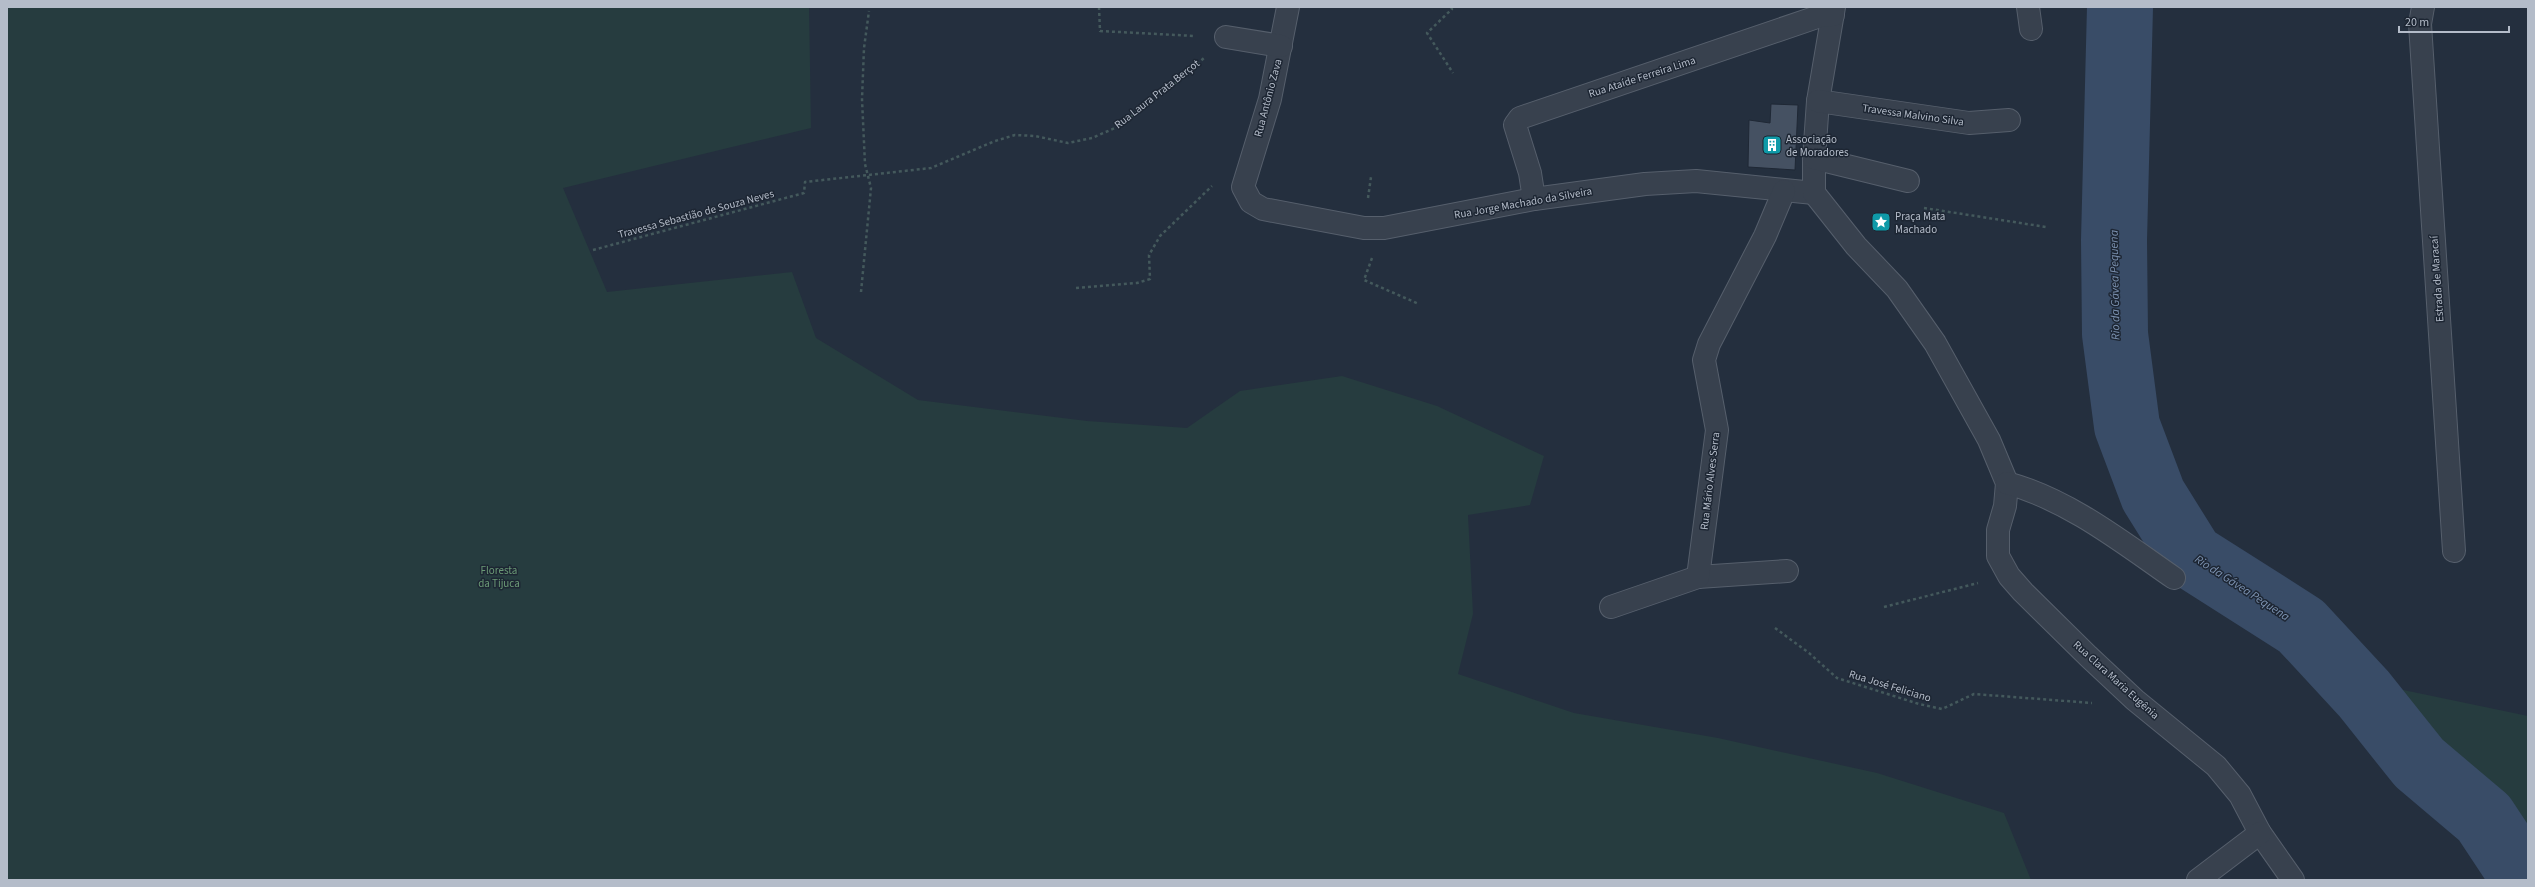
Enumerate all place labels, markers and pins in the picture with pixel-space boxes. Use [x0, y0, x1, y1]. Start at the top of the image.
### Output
place label: Associação de Moradores [1786, 132, 1849, 160]
building icon: Associação de Moradores [1761, 134, 1783, 156]
place label: Praça Mata Machado [1895, 209, 1945, 237]
place icon: Praça Mata Machado [1870, 211, 1892, 233]

